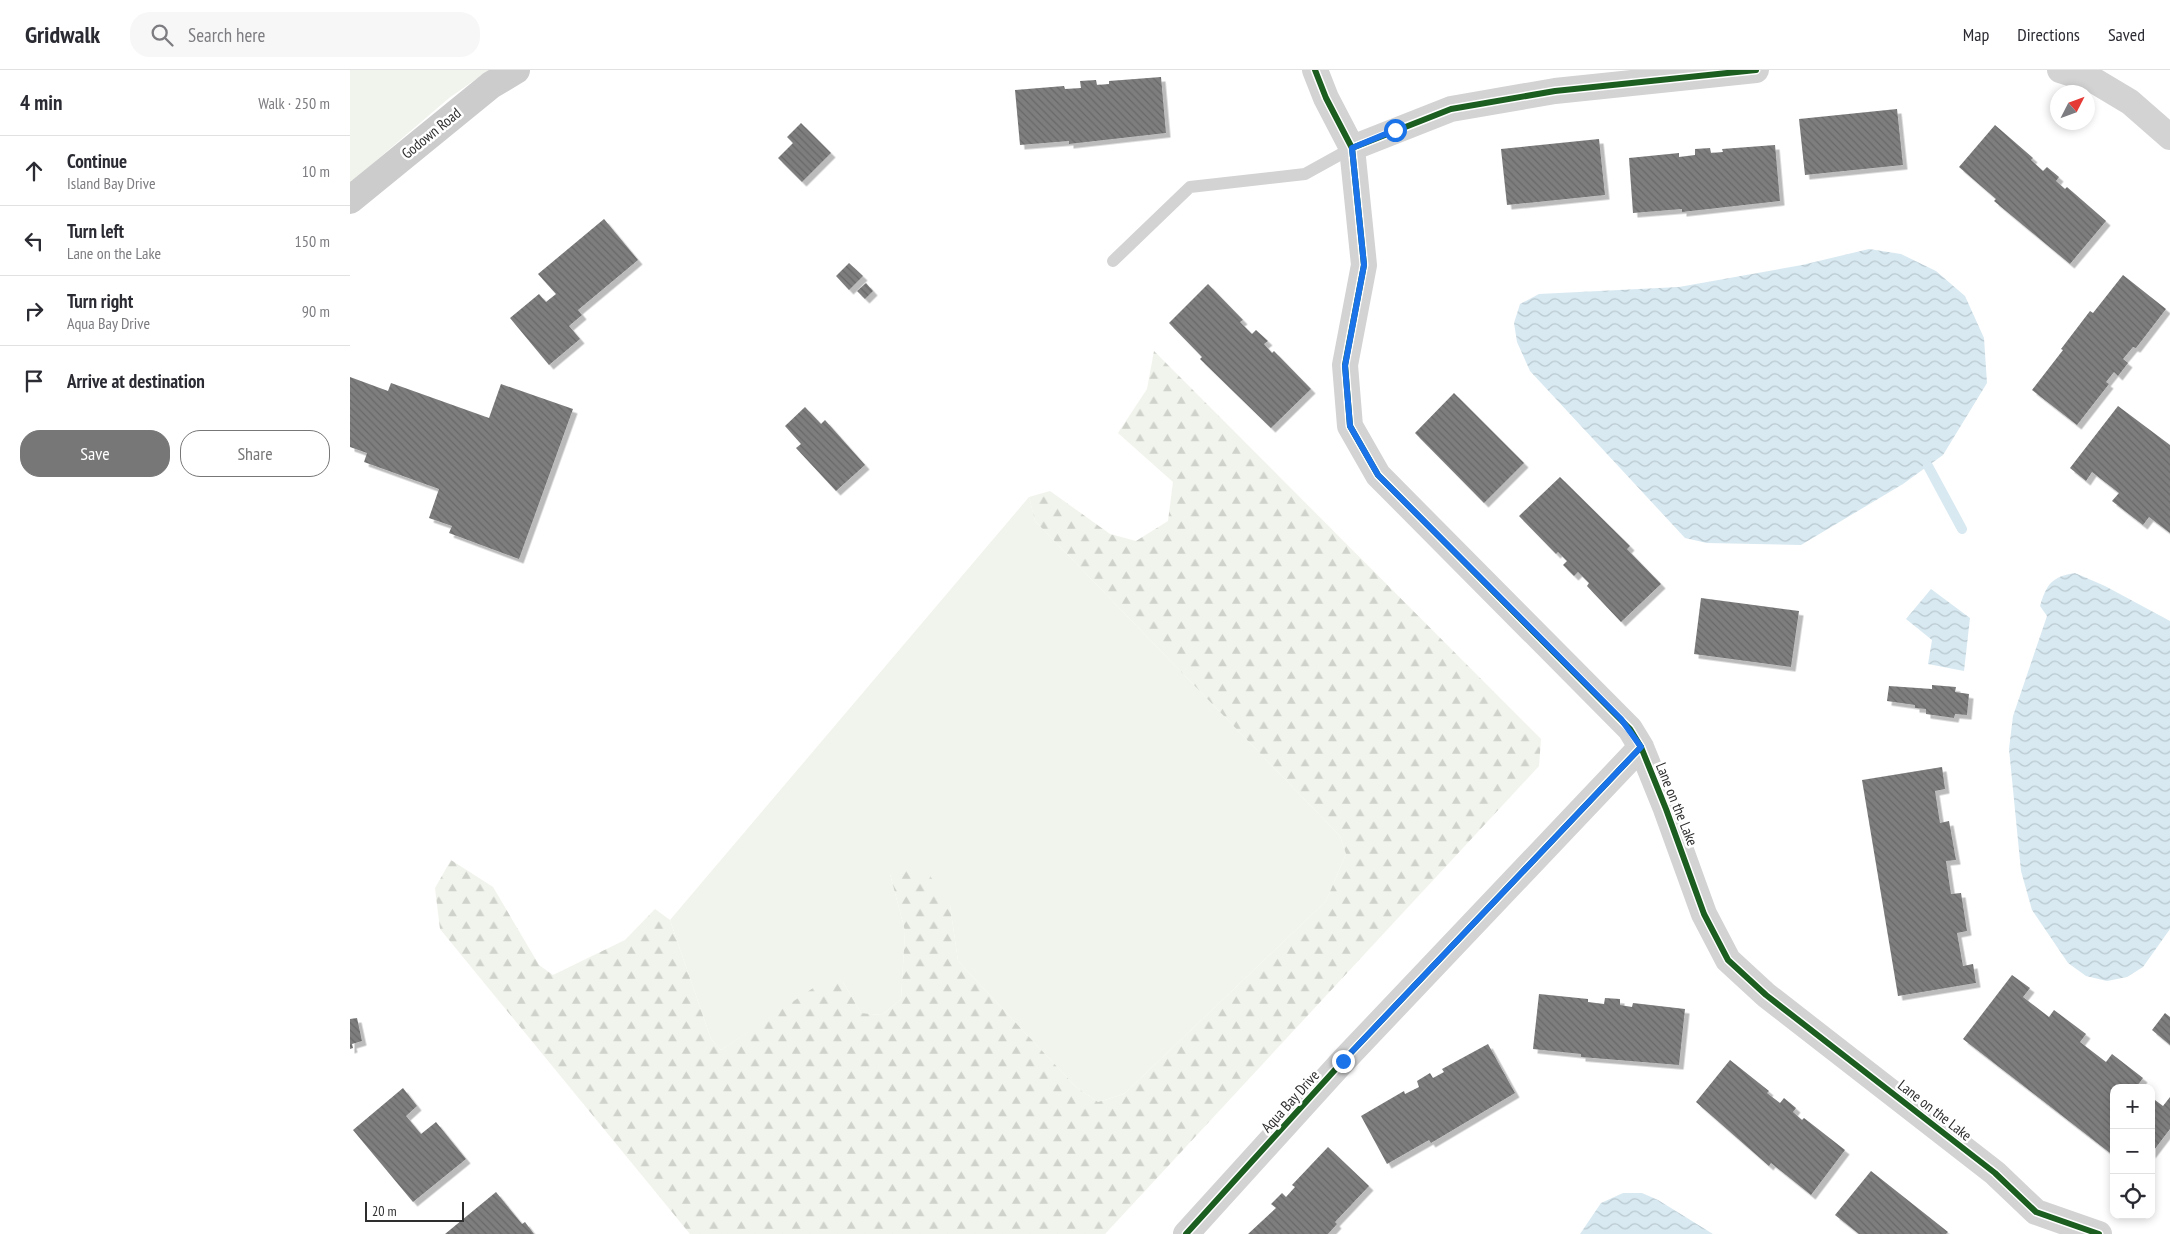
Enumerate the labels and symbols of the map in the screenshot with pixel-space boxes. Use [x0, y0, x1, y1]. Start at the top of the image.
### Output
north arrow [2050, 85, 2095, 130]
street label: Godown Road [397, 103, 465, 163]
route start [1384, 119, 1407, 142]
street label: Lane on the Lake [1652, 760, 1702, 848]
route end [1332, 1050, 1355, 1073]
street label: Aqua Bay Drive [1257, 1066, 1323, 1136]
street label: Lane on the Lake [1894, 1075, 1976, 1145]
scale bar [365, 1199, 464, 1222]

